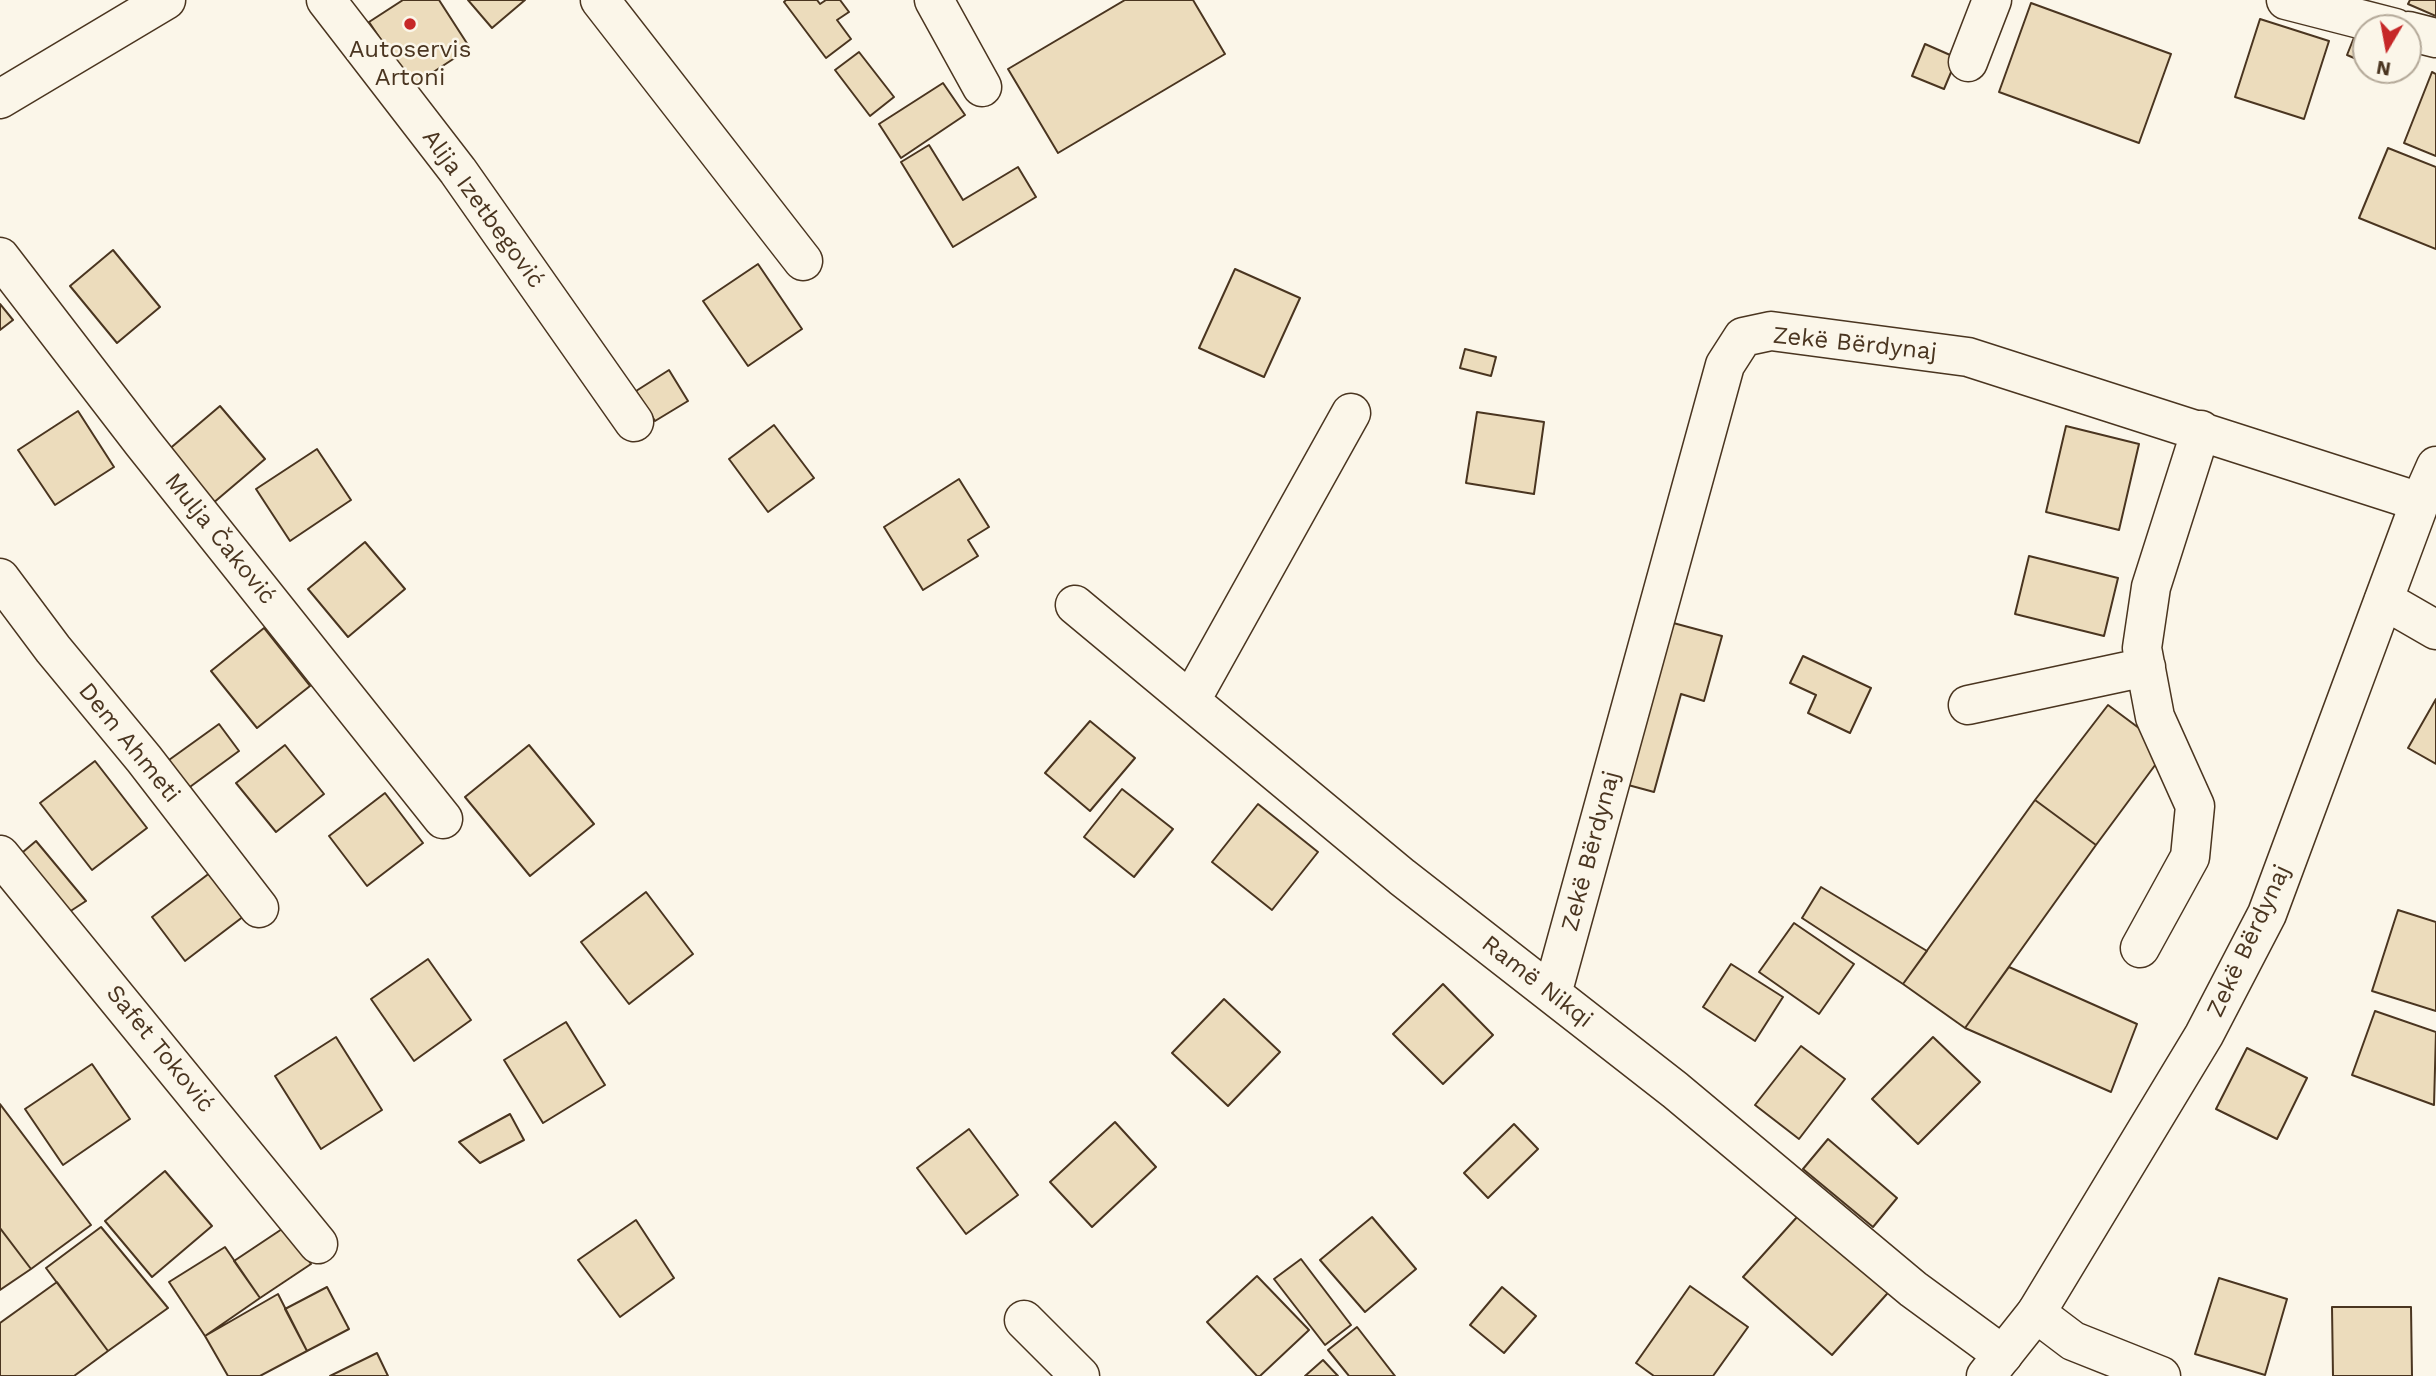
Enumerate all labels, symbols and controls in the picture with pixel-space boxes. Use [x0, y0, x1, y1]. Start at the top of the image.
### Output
north arrow [2352, 14, 2422, 84]
marker: Autoservis Artoni [402, 16, 418, 32]
place label: Autoservis Artoni [349, 36, 471, 92]
text: N [2375, 56, 2393, 81]
street label: Alija Izetbegović [416, 124, 550, 294]
street label: Zekë Bërdynaj [1772, 321, 1938, 367]
street label: Mulja Čaković [158, 468, 282, 610]
street label: Dem Ahmeti [72, 677, 186, 809]
street label: Zekë Bërdynaj [1556, 768, 1626, 934]
street label: Zekë Bërdynaj [2201, 860, 2297, 1022]
street label: Ramë Nikqi [1476, 930, 1598, 1034]
street label: Safet Toković [100, 979, 220, 1119]

